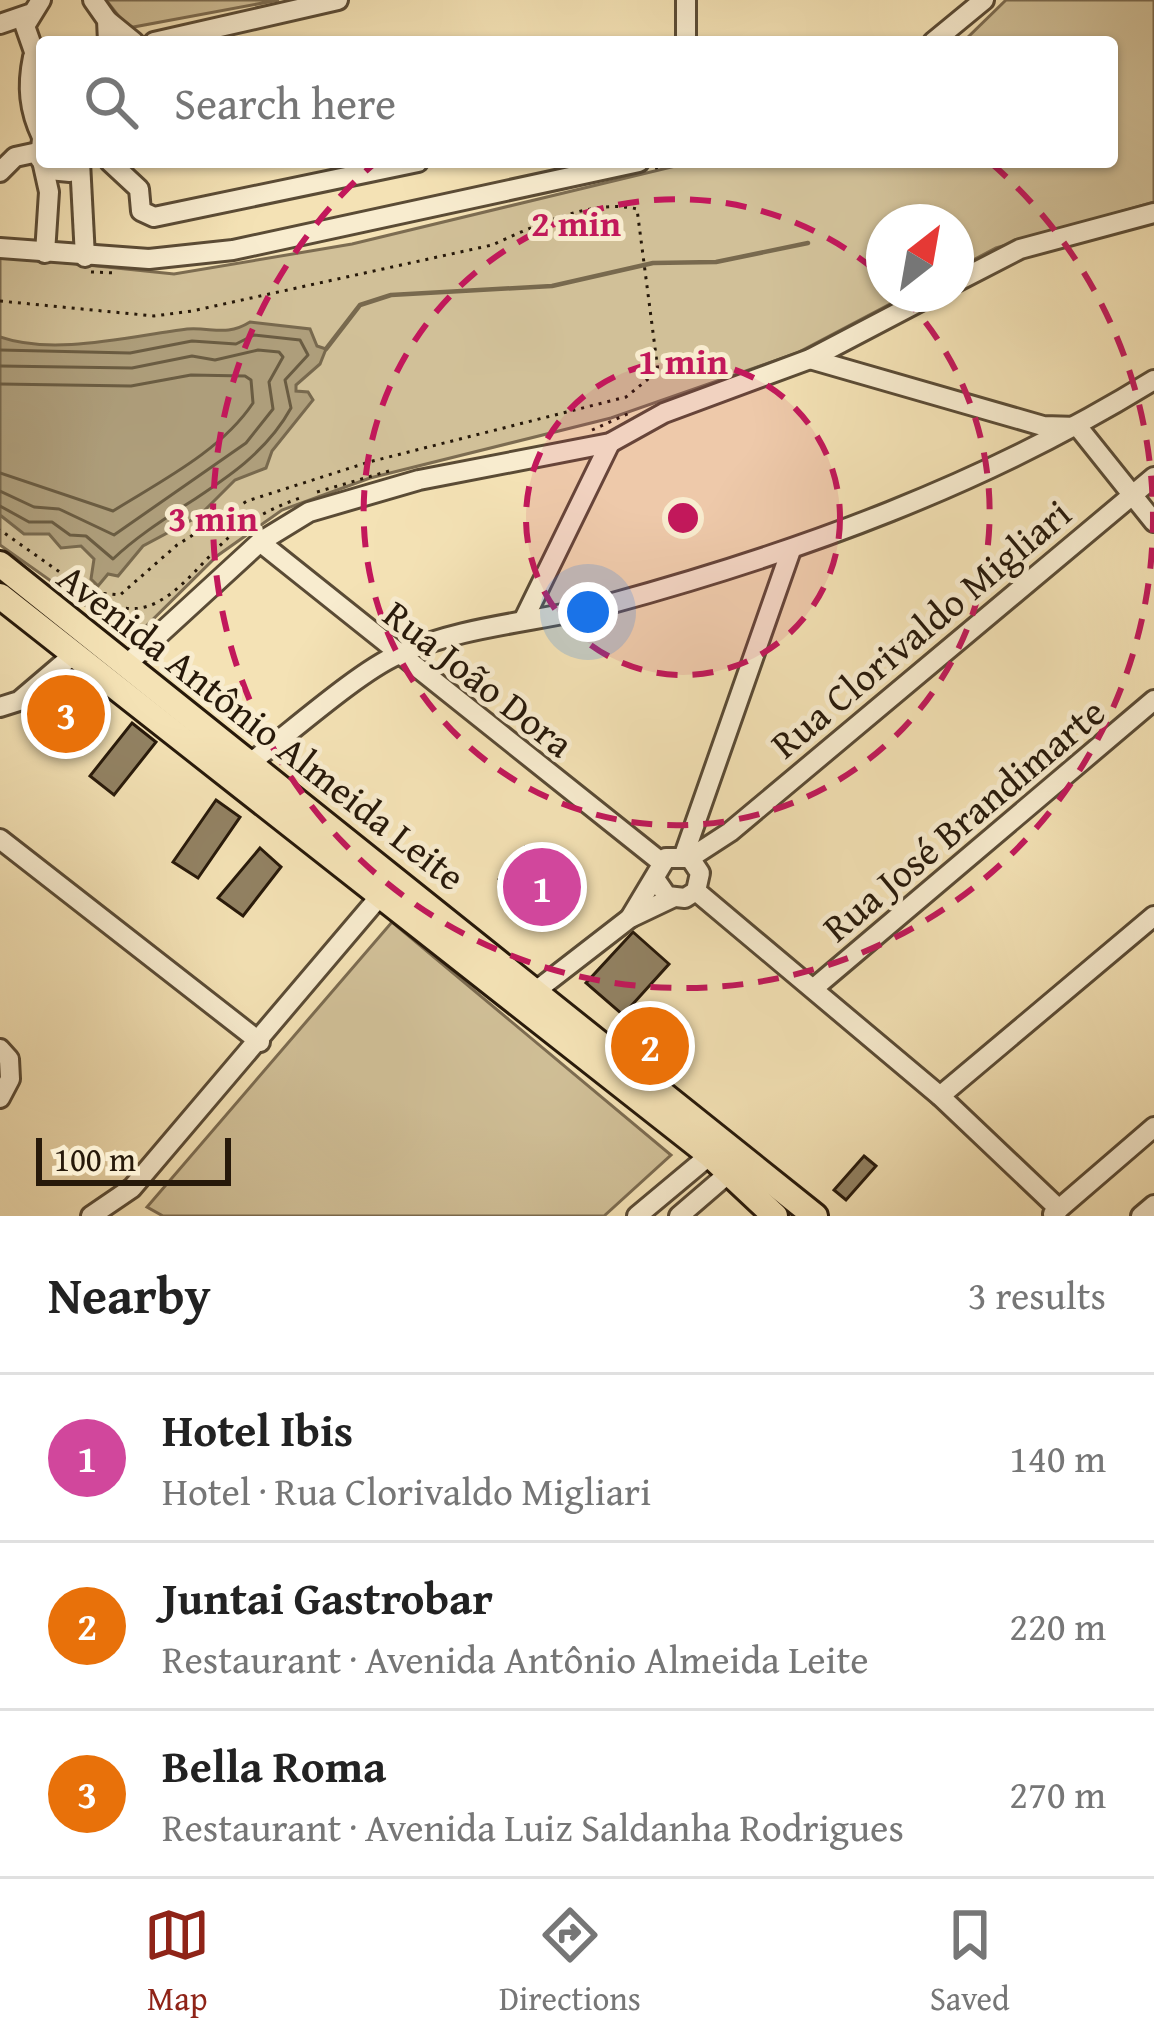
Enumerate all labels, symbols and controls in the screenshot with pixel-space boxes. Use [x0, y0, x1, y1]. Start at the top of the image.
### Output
search box [36, 36, 1118, 168]
icon: search [78, 69, 144, 135]
text: Search here [174, 70, 396, 135]
text: 2 min [531, 196, 621, 249]
north arrow [866, 204, 974, 312]
text: 1 min [638, 334, 728, 387]
street label: Rua Clorivaldo Migliari [757, 485, 1083, 771]
text: 3 min [168, 491, 258, 544]
centre of rings [662, 497, 704, 539]
street label: Avenida Antônio Almeida Leite [46, 549, 478, 903]
your location [558, 582, 618, 642]
street label: Rua João Dora [372, 586, 587, 771]
pin: 3 [27, 669, 105, 759]
street label: Rua José Brandimarte [809, 684, 1117, 954]
pin: 1 [503, 842, 581, 932]
pin: 2 [611, 1001, 689, 1091]
scale bar [36, 1132, 231, 1185]
text: 100 m [54, 1135, 136, 1183]
text: Nearby [48, 1257, 211, 1332]
text: 3 results [968, 1266, 1106, 1323]
text: Hotel Ibis [162, 1397, 353, 1462]
text: 1 [77, 1429, 97, 1486]
text: 140 m [1009, 1429, 1106, 1486]
text: Hotel · Rua Clorivaldo Migliari [162, 1462, 651, 1519]
text: Juntai Gastrobar [162, 1565, 493, 1630]
text: 2 [77, 1597, 97, 1654]
text: 220 m [1009, 1597, 1106, 1654]
text: Restaurant · Avenida Antônio Almeida Leite [162, 1630, 869, 1687]
text: Bella Roma [162, 1733, 386, 1798]
text: 3 [77, 1765, 97, 1822]
text: 270 m [1009, 1765, 1106, 1822]
text: Restaurant · Avenida Luiz Saldanha Rodrigues [162, 1798, 904, 1855]
tab: Map [144, 1902, 210, 2022]
tab: Directions [499, 1902, 641, 2022]
tab: Saved [930, 1902, 1010, 2022]

